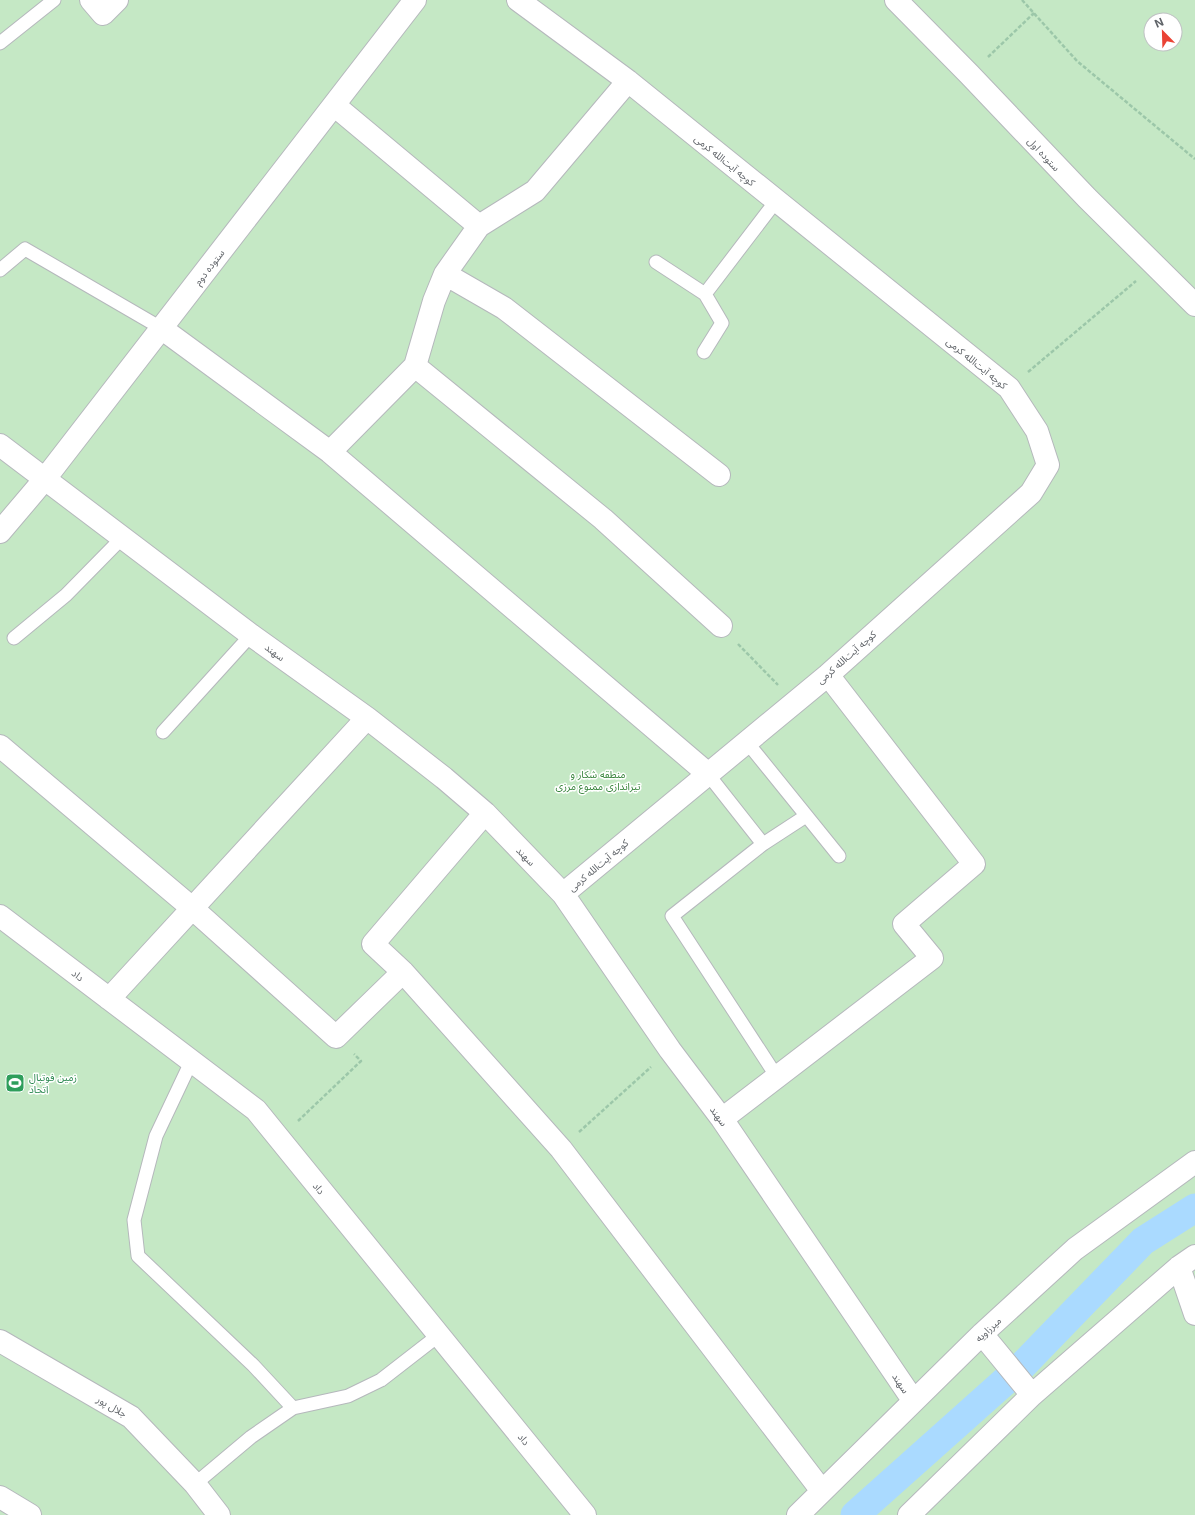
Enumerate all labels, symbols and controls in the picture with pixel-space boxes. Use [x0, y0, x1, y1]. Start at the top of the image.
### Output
north arrow [1143, 12, 1183, 52]
text: N [1152, 15, 1166, 31]
street label: کوچه آیت‌الله کرمی [692, 132, 758, 189]
street label: ستوده اول [1025, 135, 1063, 174]
street label: ستوده دوم [191, 247, 229, 289]
street label: کوچه آیت‌الله کرمی [944, 335, 1010, 392]
street label: کوچه آیت‌الله کرمی [814, 627, 879, 687]
street label: سهند [263, 641, 287, 663]
park label: منطقه شکار و تیراندازی ممنوع مرزی [556, 768, 640, 794]
street label: کوچه آیت‌الله کرمی [566, 836, 632, 894]
street label: سهند [514, 844, 538, 868]
street label: داد [70, 967, 87, 984]
place label: زمین فوتبال اتحاد [29, 1071, 77, 1095]
sports icon: زمین فوتبال اتحاد [4, 1072, 26, 1094]
street label: سهند [708, 1104, 730, 1128]
street label: داد [311, 1180, 328, 1197]
street label: میرزاویه [973, 1314, 1004, 1345]
street label: سهند [890, 1371, 912, 1395]
street label: جلال پور [93, 1392, 129, 1420]
street label: داد [516, 1431, 533, 1448]

